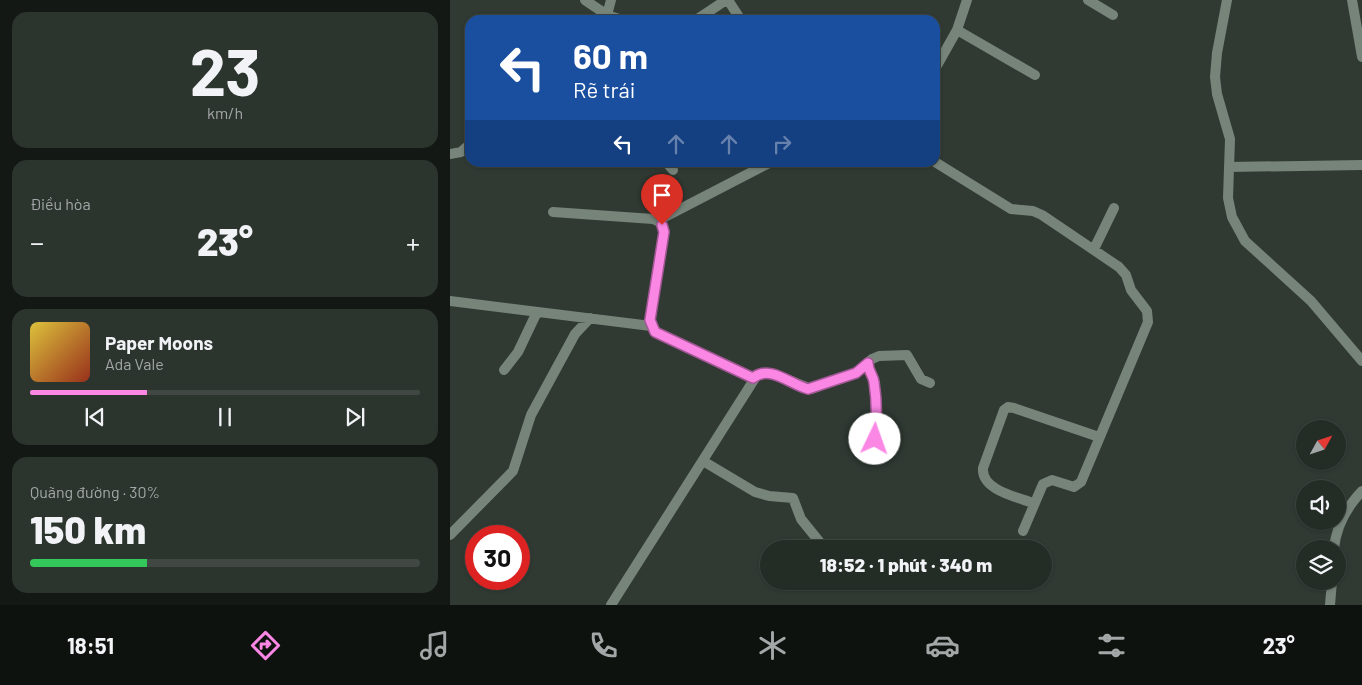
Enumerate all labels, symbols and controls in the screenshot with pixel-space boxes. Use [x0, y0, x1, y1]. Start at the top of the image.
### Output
text: 23 [190, 31, 260, 109]
text: 60 m [573, 34, 648, 76]
icon: left [490, 35, 555, 100]
text: Rẽ trái [573, 76, 635, 102]
text: km/h [207, 103, 243, 122]
icon: left [609, 130, 637, 158]
icon: ahead [662, 130, 690, 158]
icon: ahead [715, 130, 743, 158]
icon: right [768, 130, 796, 158]
pin [641, 174, 683, 225]
icon: arrive [648, 181, 676, 209]
text: Điều hòa [30, 194, 91, 213]
text: 23° [197, 218, 253, 264]
text: − [30, 225, 44, 259]
text: + [406, 225, 420, 259]
text: Paper Moons [105, 331, 213, 354]
text: Ada Vale [105, 354, 164, 373]
icon: previous [81, 403, 109, 431]
icon: pause [211, 403, 239, 431]
icon: next [341, 403, 369, 431]
position arrow [848, 412, 900, 464]
north arrow [1296, 420, 1346, 470]
map controls [1296, 420, 1346, 590]
button: sound [1296, 480, 1346, 530]
text: Quãng đường · 30% [30, 482, 160, 501]
text: 150 km [30, 506, 146, 552]
speed limit sign: 30 [465, 525, 530, 590]
button: layers [1296, 540, 1346, 590]
text: 18:52 · 1 phút · 340 m [820, 553, 992, 576]
icon: directions [248, 628, 283, 663]
icon: music [417, 628, 452, 663]
icon: phone [586, 628, 621, 663]
icon: climate [755, 628, 790, 663]
icon: car [925, 628, 960, 663]
icon: filters [1094, 628, 1129, 663]
text: 18:51 [67, 632, 114, 658]
text: 23° [1263, 632, 1295, 658]

